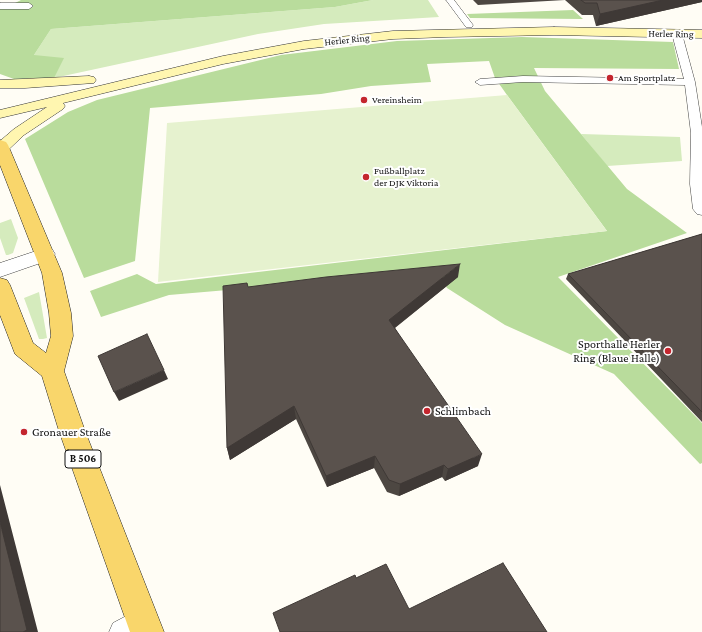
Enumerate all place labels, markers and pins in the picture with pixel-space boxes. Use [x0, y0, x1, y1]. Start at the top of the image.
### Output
place label: Am Sportplatz [618, 72, 675, 84]
marker: Am Sportplatz [605, 73, 615, 83]
place label: Vereinsheim [372, 94, 422, 106]
marker: Vereinsheim [359, 95, 369, 105]
place label: Fußballplatz der DJK Viktoria [374, 165, 438, 188]
marker: Fußballplatz der DJK Viktoria [361, 172, 371, 182]
place label: Sporthalle Herler Ring (Blaue Halle) [573, 337, 660, 365]
marker: Sporthalle Herler Ring (Blaue Halle) [663, 346, 673, 356]
place label: Schlimbach [435, 404, 491, 418]
marker: Schlimbach [422, 406, 432, 416]
place label: Gronauer Straße [32, 425, 111, 439]
marker: Gronauer Straße [19, 427, 29, 437]

